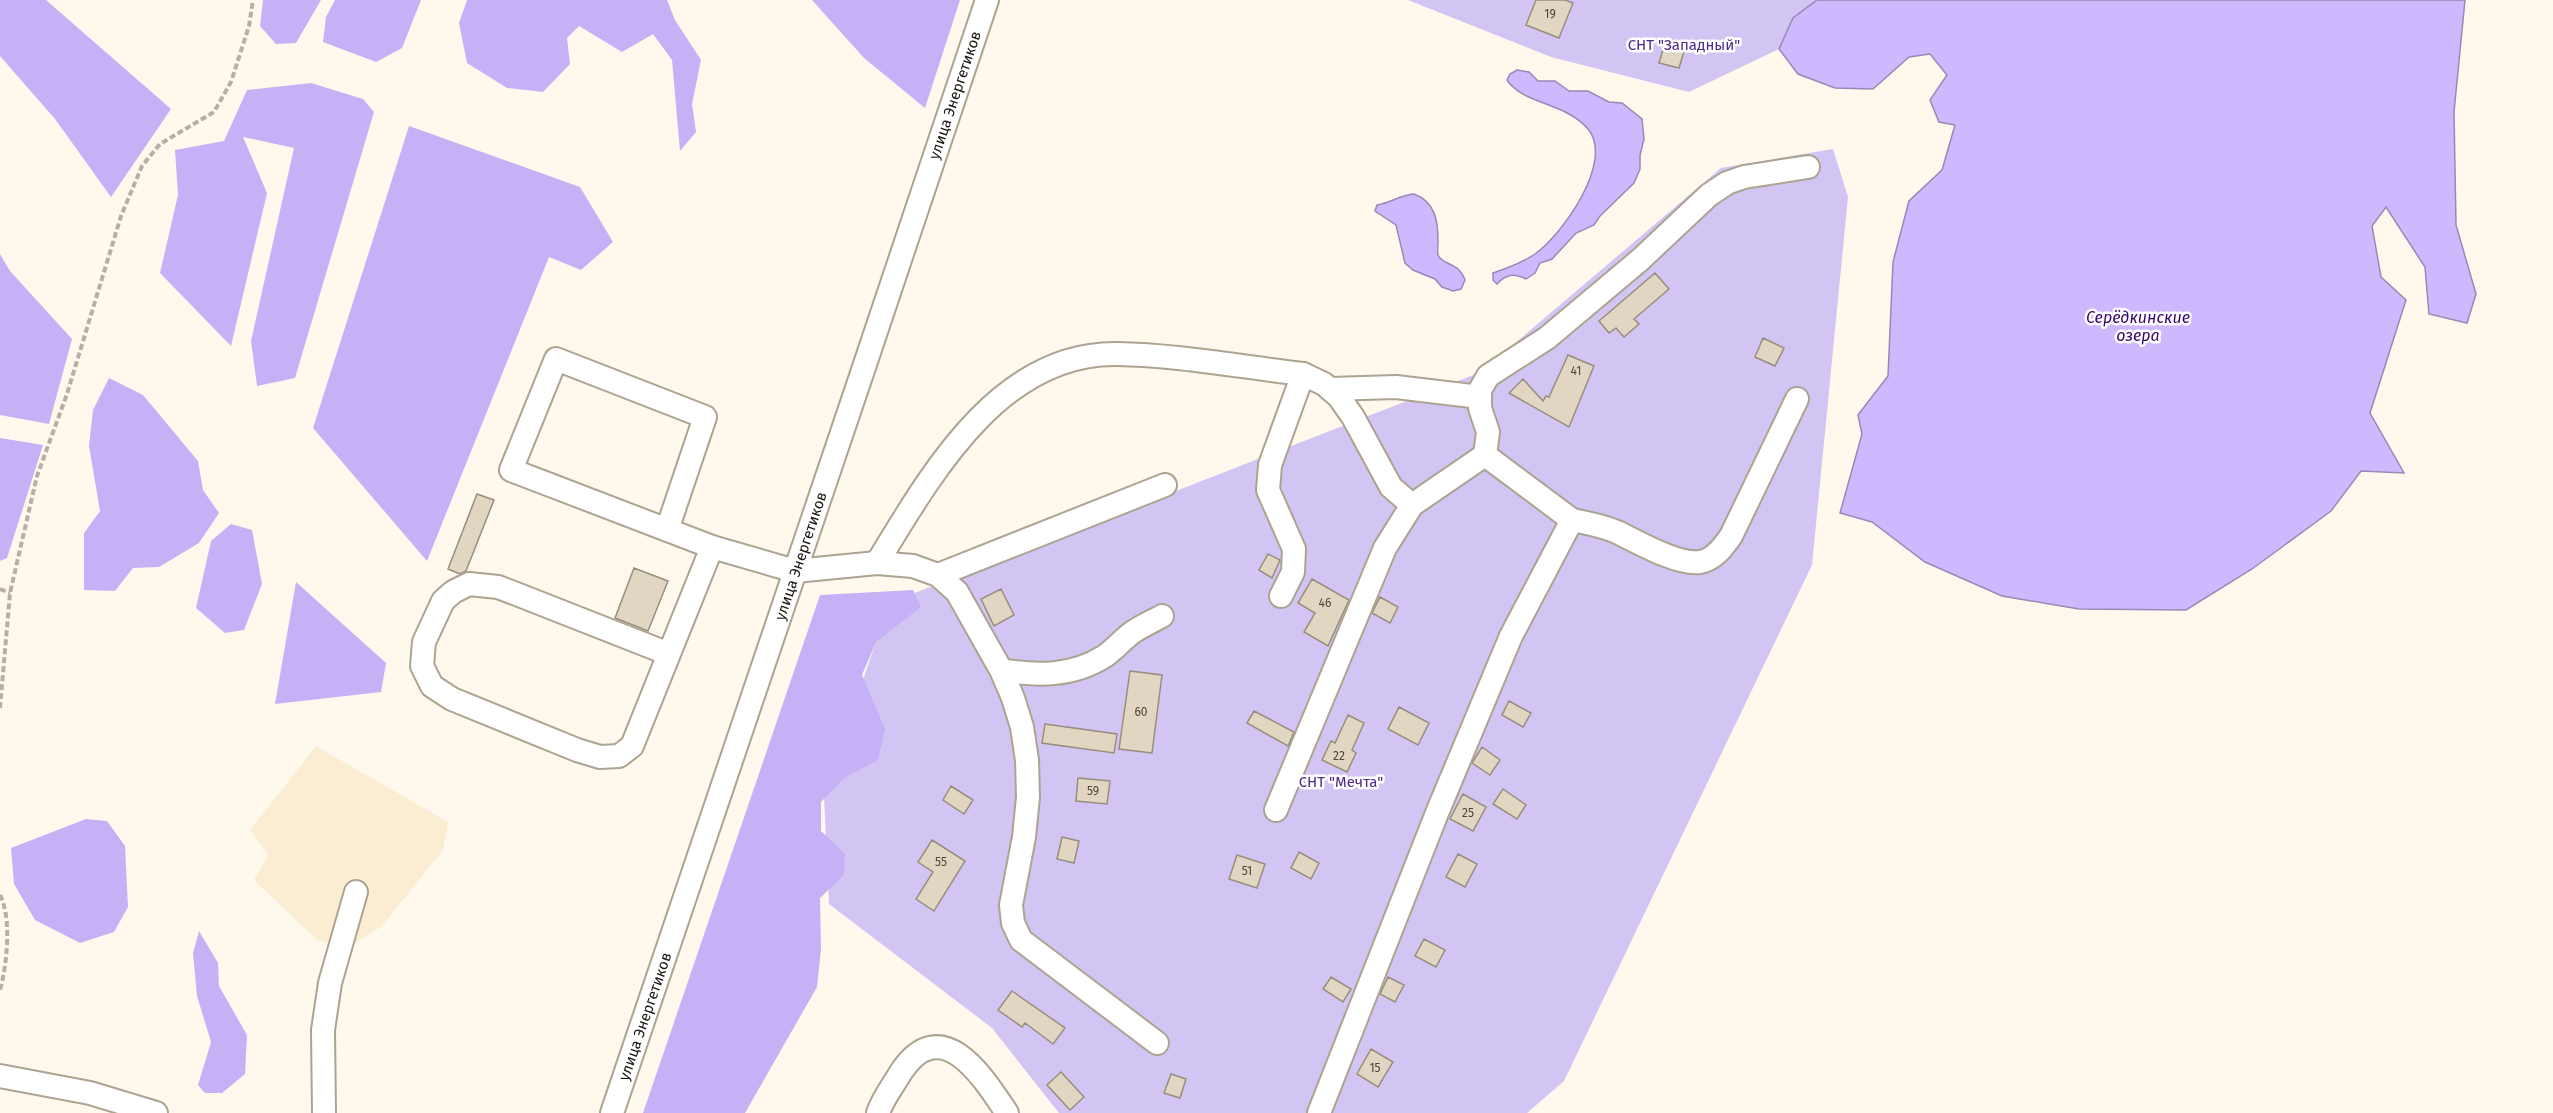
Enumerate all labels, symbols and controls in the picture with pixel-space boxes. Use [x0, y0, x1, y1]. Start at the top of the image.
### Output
house number: 19 [1544, 7, 1556, 21]
street label: улица Энергетиков [925, 29, 985, 162]
park label: СНТ "Западный" [1628, 36, 1740, 54]
water label: Серёдкинские озера [2086, 308, 2190, 345]
house number: 41 [1571, 364, 1581, 378]
street label: улица Энергетиков [771, 490, 831, 623]
house number: 46 [1319, 596, 1331, 610]
house number: 60 [1134, 705, 1148, 719]
house number: 22 [1333, 749, 1345, 763]
park label: СНТ "Мечта" [1299, 773, 1383, 791]
house number: 59 [1087, 784, 1099, 798]
house number: 25 [1462, 806, 1474, 820]
house number: 55 [935, 855, 947, 869]
house number: 51 [1242, 864, 1252, 878]
street label: улица Энергетиков [615, 950, 675, 1083]
house number: 15 [1369, 1061, 1381, 1075]

